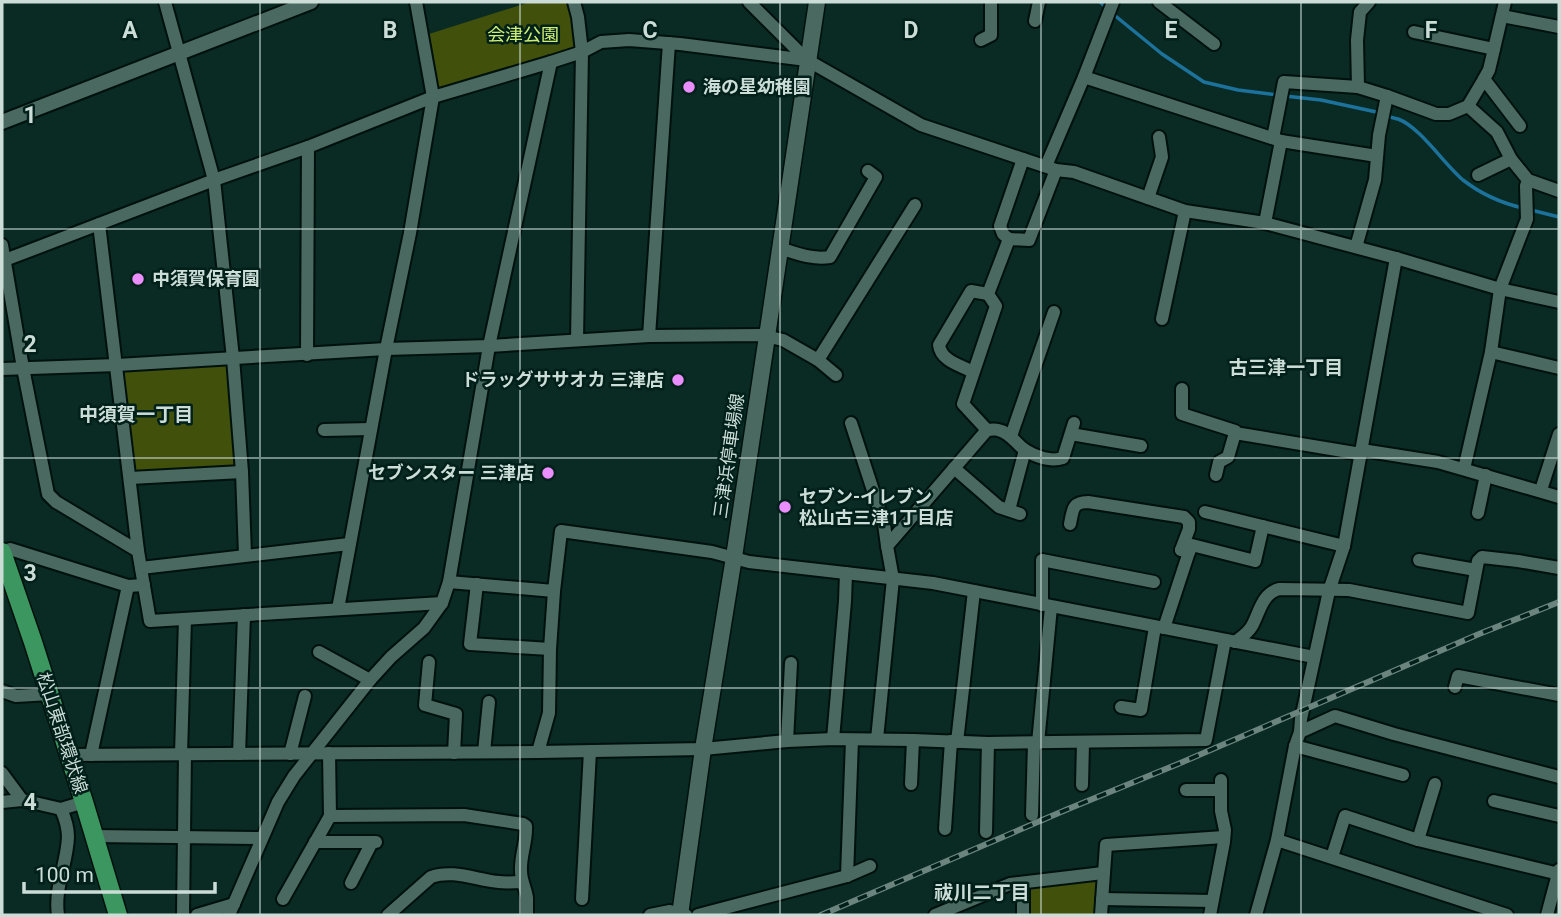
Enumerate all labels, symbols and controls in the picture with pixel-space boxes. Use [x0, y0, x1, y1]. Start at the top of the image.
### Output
text: A [122, 17, 138, 44]
text: B [383, 17, 397, 44]
text: C [642, 17, 658, 44]
text: D [904, 17, 918, 44]
text: E [1165, 17, 1178, 44]
text: F [1425, 17, 1438, 44]
park label: 会津公園 [487, 24, 559, 45]
place label: 海の星幼稚園 [703, 76, 811, 97]
marker: 海の星幼稚園 [681, 79, 697, 95]
text: 1 [23, 102, 37, 129]
place label: 中須賀保育園 [152, 268, 260, 289]
marker: 中須賀保育園 [130, 271, 146, 287]
text: 2 [23, 331, 37, 358]
district label: 古三津一丁目 [1229, 356, 1343, 379]
place label: ドラッグササオカ 三津店 [462, 369, 664, 390]
marker: ドラッグササオカ 三津店 [670, 372, 686, 388]
street label: 三津浜停車場線 [709, 392, 748, 520]
district label: 中須賀一丁目 [79, 403, 193, 426]
place label: セブンスター 三津店 [368, 462, 534, 483]
marker: セブンスター 三津店 [540, 465, 556, 481]
place label: セブン-イレブン 松山古三津1丁目店 [799, 486, 953, 528]
marker: セブン-イレブン 松山古三津1丁目店 [777, 499, 793, 515]
text: 3 [23, 560, 37, 587]
street label: 松山東部環状線 [33, 670, 92, 796]
text: 4 [23, 789, 37, 816]
scale bar [24, 850, 215, 894]
text: 100 m [35, 863, 94, 887]
district label: 祓川二丁目 [934, 881, 1030, 904]

